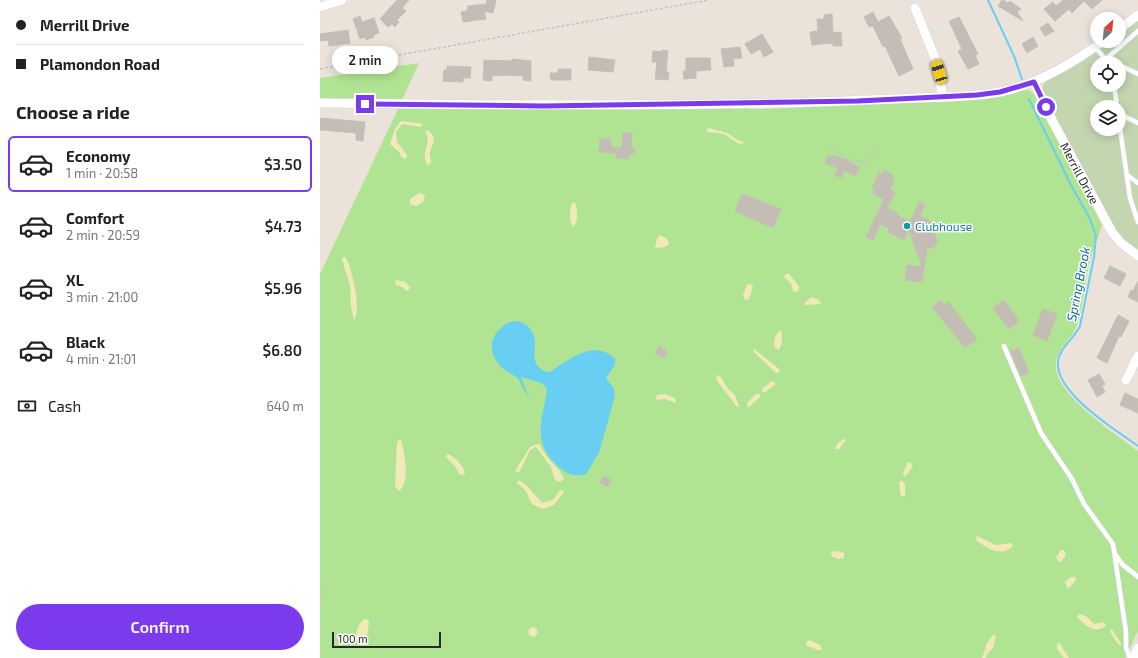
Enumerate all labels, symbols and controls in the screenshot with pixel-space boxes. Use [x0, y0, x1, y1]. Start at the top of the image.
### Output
north arrow [1090, 12, 1126, 48]
map controls [1090, 12, 1126, 136]
text: Merrill Drive [40, 16, 130, 34]
callout: 2 min [332, 46, 398, 74]
text: 2 min [349, 52, 381, 68]
text: Plamondon Road [40, 55, 160, 73]
button: locate [1090, 56, 1126, 92]
car [930, 59, 948, 85]
route end [356, 95, 374, 113]
route start [1037, 98, 1055, 116]
button: layers [1090, 100, 1126, 136]
text: Choose a ride [16, 101, 130, 123]
street label: Merrill Drive [1058, 140, 1102, 206]
icon: car [18, 146, 54, 182]
text: Economy [66, 147, 131, 165]
text: $3.50 [264, 155, 302, 173]
text: 1 min · 20:58 [66, 165, 138, 181]
icon: car [18, 208, 54, 244]
text: Comfort [66, 209, 124, 227]
text: $4.73 [265, 217, 302, 235]
place label: Clubhouse [915, 219, 972, 233]
marker: Clubhouse [902, 221, 912, 231]
text: 2 min · 20:59 [66, 227, 140, 243]
water label: Spring Brook [1063, 245, 1093, 323]
icon: car [18, 270, 54, 306]
text: XL [66, 271, 84, 289]
text: $5.96 [264, 279, 302, 297]
text: 3 min · 21:00 [66, 289, 138, 305]
icon: car [18, 332, 54, 368]
text: Black [66, 333, 105, 351]
text: $6.80 [263, 341, 302, 359]
text: 4 min · 21:01 [66, 351, 137, 367]
icon: cash [16, 395, 38, 417]
text: Cash [48, 397, 81, 415]
text: 640 m [266, 398, 304, 414]
button: Confirm [16, 604, 304, 650]
scale bar [332, 630, 441, 649]
text: 100 m [338, 632, 368, 645]

